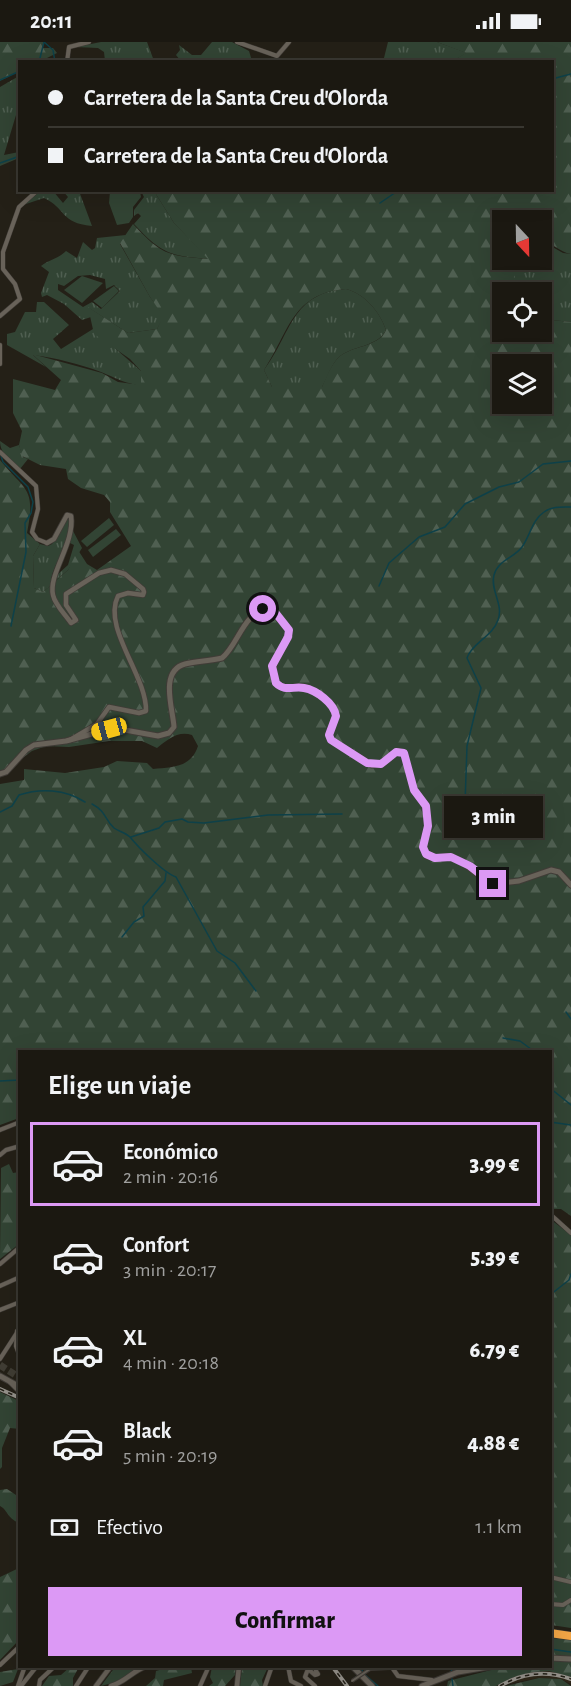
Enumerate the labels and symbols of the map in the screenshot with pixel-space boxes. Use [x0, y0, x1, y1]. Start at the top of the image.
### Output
north arrow [492, 210, 552, 270]
route start [249, 595, 276, 622]
car [89, 716, 129, 742]
callout: 3 min [444, 797, 542, 839]
route end [479, 870, 506, 897]

